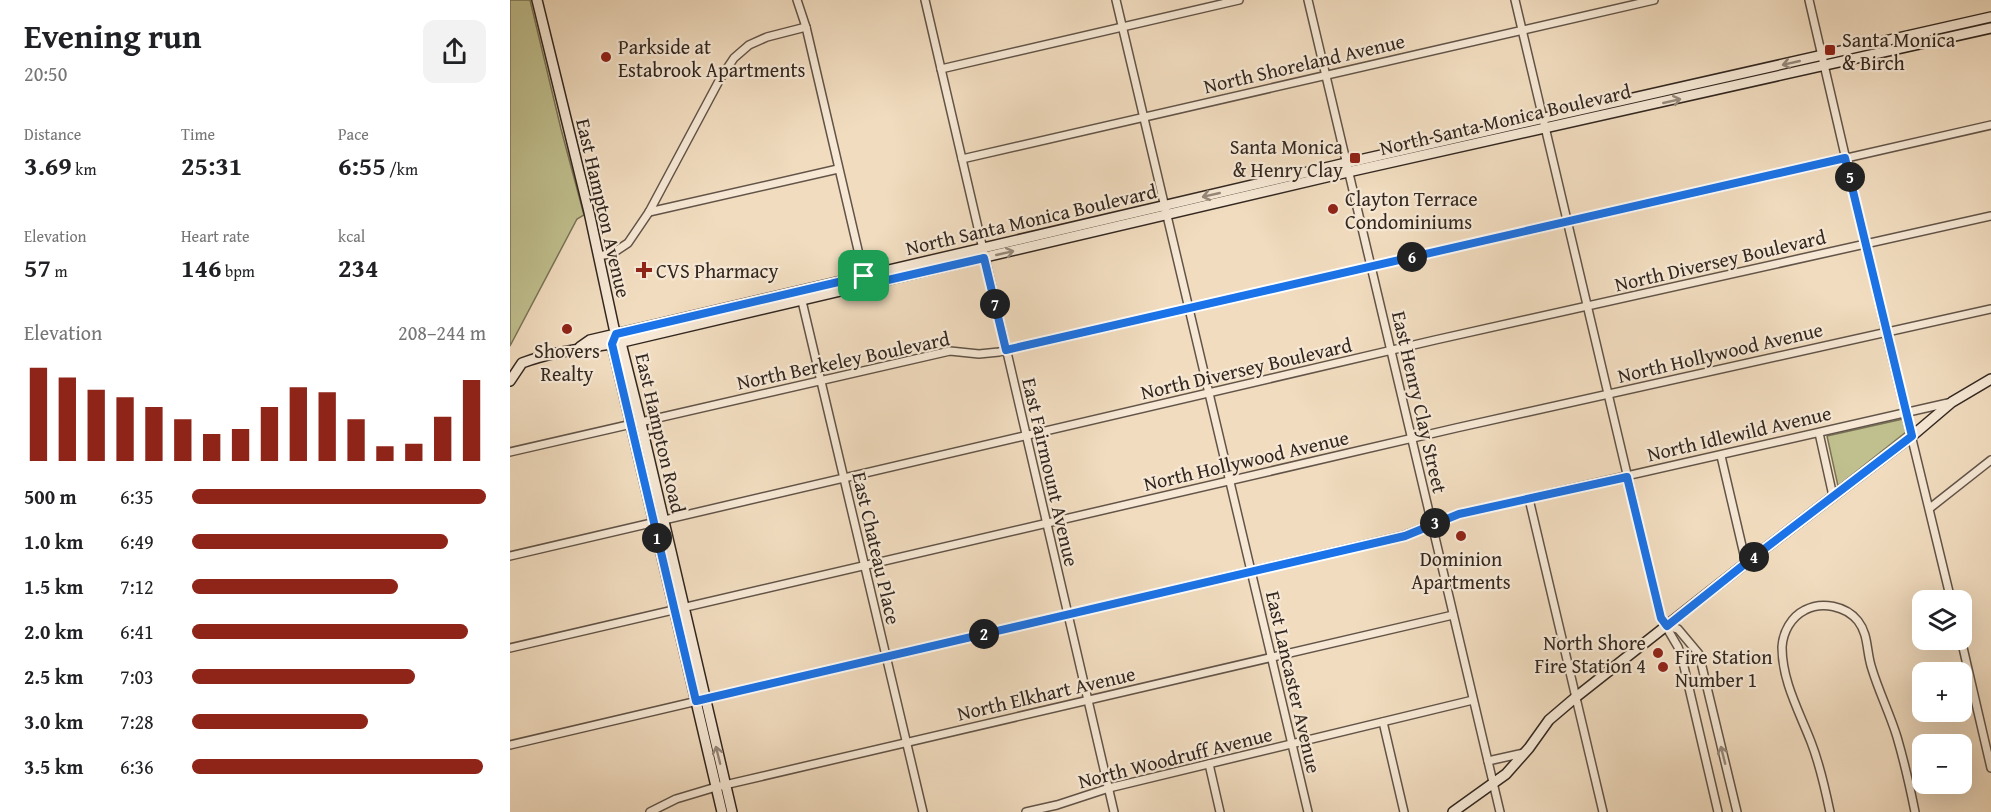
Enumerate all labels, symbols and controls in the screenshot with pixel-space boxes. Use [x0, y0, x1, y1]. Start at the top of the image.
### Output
text: Evening run [24, 12, 201, 60]
button: share [423, 20, 486, 83]
place label: Santa Monica & Birch [1842, 25, 1956, 77]
street label: North Shoreland Avenue [1201, 26, 1407, 100]
place label: Parkside at Estabrook Apartments [618, 32, 806, 84]
marker: Santa Monica & Birch [1823, 43, 1837, 57]
marker: Parkside at Estabrook Apartments [599, 50, 613, 64]
one-way arrow [1781, 58, 1801, 69]
text: 20:50 [24, 59, 67, 88]
street label: North Santa Monica Boulevard [1377, 76, 1634, 162]
one-way arrow [1662, 94, 1681, 106]
street label: East Hampton Avenue [569, 115, 639, 301]
text: Distance [24, 122, 81, 146]
text: Time [181, 122, 215, 146]
text: Pace [338, 122, 369, 146]
place label: Santa Monica & Henry Clay [1230, 132, 1344, 184]
text: 3.69 [24, 146, 72, 185]
text: 25:31 [181, 146, 242, 185]
text: 6:55 [338, 146, 386, 185]
marker: Santa Monica & Henry Clay [1348, 151, 1362, 165]
text: km [72, 157, 96, 181]
text: /km [386, 157, 418, 181]
pin: 5 [1835, 162, 1865, 192]
text: 5 [1846, 165, 1854, 189]
street label: North Santa Monica Boulevard [903, 176, 1160, 262]
place label: Clayton Terrace Condominiums [1345, 184, 1478, 236]
one-way arrow [1202, 189, 1221, 201]
marker: Clayton Terrace Condominiums [1326, 202, 1340, 216]
street label: North Diversey Boulevard [1612, 222, 1829, 298]
text: Elevation [24, 224, 87, 248]
text: Heart rate [181, 224, 250, 248]
text: kcal [338, 224, 365, 248]
pin: 6 [1397, 242, 1427, 272]
text: 6 [1408, 245, 1416, 269]
one-way arrow [996, 246, 1015, 258]
text: 57 [24, 248, 51, 287]
text: 146 [181, 248, 221, 287]
text: 234 [338, 248, 378, 287]
pin [838, 250, 889, 301]
place label: CVS Pharmacy [656, 256, 778, 285]
text: m [51, 259, 68, 283]
text: bpm [221, 259, 255, 283]
icon: arrive [847, 259, 880, 292]
marker: CVS Pharmacy [637, 263, 651, 277]
pin: 7 [980, 289, 1010, 319]
text: 7 [991, 292, 999, 316]
street label: East Henry Clay Street [1385, 308, 1455, 496]
street label: North Hollywood Avenue [1615, 314, 1825, 390]
text: Elevation [24, 318, 102, 347]
text: 208–244 m [398, 318, 486, 347]
marker: Shovers Realty [560, 322, 574, 336]
street label: North Berkeley Boulevard [734, 323, 952, 397]
street label: North Diversey Boulevard [1138, 330, 1355, 406]
place label: Shovers Realty [534, 336, 600, 388]
street label: East Hampton Road [628, 350, 694, 516]
street label: East Fairmount Avenue [1015, 375, 1087, 569]
street label: North Idlewild Avenue [1644, 398, 1834, 468]
street label: North Hollywood Avenue [1141, 422, 1351, 498]
street label: East Chateau Place [845, 469, 909, 627]
text: 500 m [24, 482, 77, 511]
text: 6:35 [120, 482, 154, 511]
pin: 3 [1420, 508, 1450, 538]
text: 3 [1431, 511, 1439, 535]
pin: 1 [642, 523, 672, 553]
text: 1 [653, 526, 661, 550]
text: 1.0 km [24, 527, 83, 556]
text: 6:49 [120, 527, 154, 556]
marker: Dominion Apartments [1454, 529, 1468, 543]
pin: 4 [1739, 542, 1769, 572]
place label: Dominion Apartments [1411, 544, 1511, 596]
text: 4 [1750, 545, 1758, 569]
text: 1.5 km [24, 572, 83, 601]
text: 7:12 [120, 572, 154, 601]
street label: East Lancaster Avenue [1259, 588, 1329, 776]
map controls [1912, 590, 1972, 794]
button: layers [1912, 590, 1972, 650]
text: 2.0 km [24, 617, 83, 646]
text: 6:41 [120, 617, 154, 646]
pin: 2 [969, 619, 999, 649]
text: 2 [980, 622, 988, 646]
place label: North Shore Fire Station 4 [1534, 628, 1646, 680]
place label: Fire Station Number 1 [1675, 642, 1773, 694]
marker: North Shore Fire Station 4 [1651, 646, 1665, 660]
street label: North Elkhart Avenue [954, 658, 1138, 728]
marker: Fire Station Number 1 [1656, 660, 1670, 674]
text: 2.5 km [24, 662, 83, 691]
text: 7:03 [120, 662, 154, 691]
button: + [1912, 662, 1972, 722]
text: 3.0 km [24, 707, 83, 736]
text: 7:28 [120, 707, 154, 736]
street label: North Woodruff Avenue [1075, 719, 1275, 795]
button: − [1912, 734, 1972, 794]
one-way arrow [712, 746, 724, 765]
one-way arrow [1717, 746, 1729, 765]
text: 3.5 km [24, 752, 83, 781]
text: 6:36 [120, 752, 154, 781]

